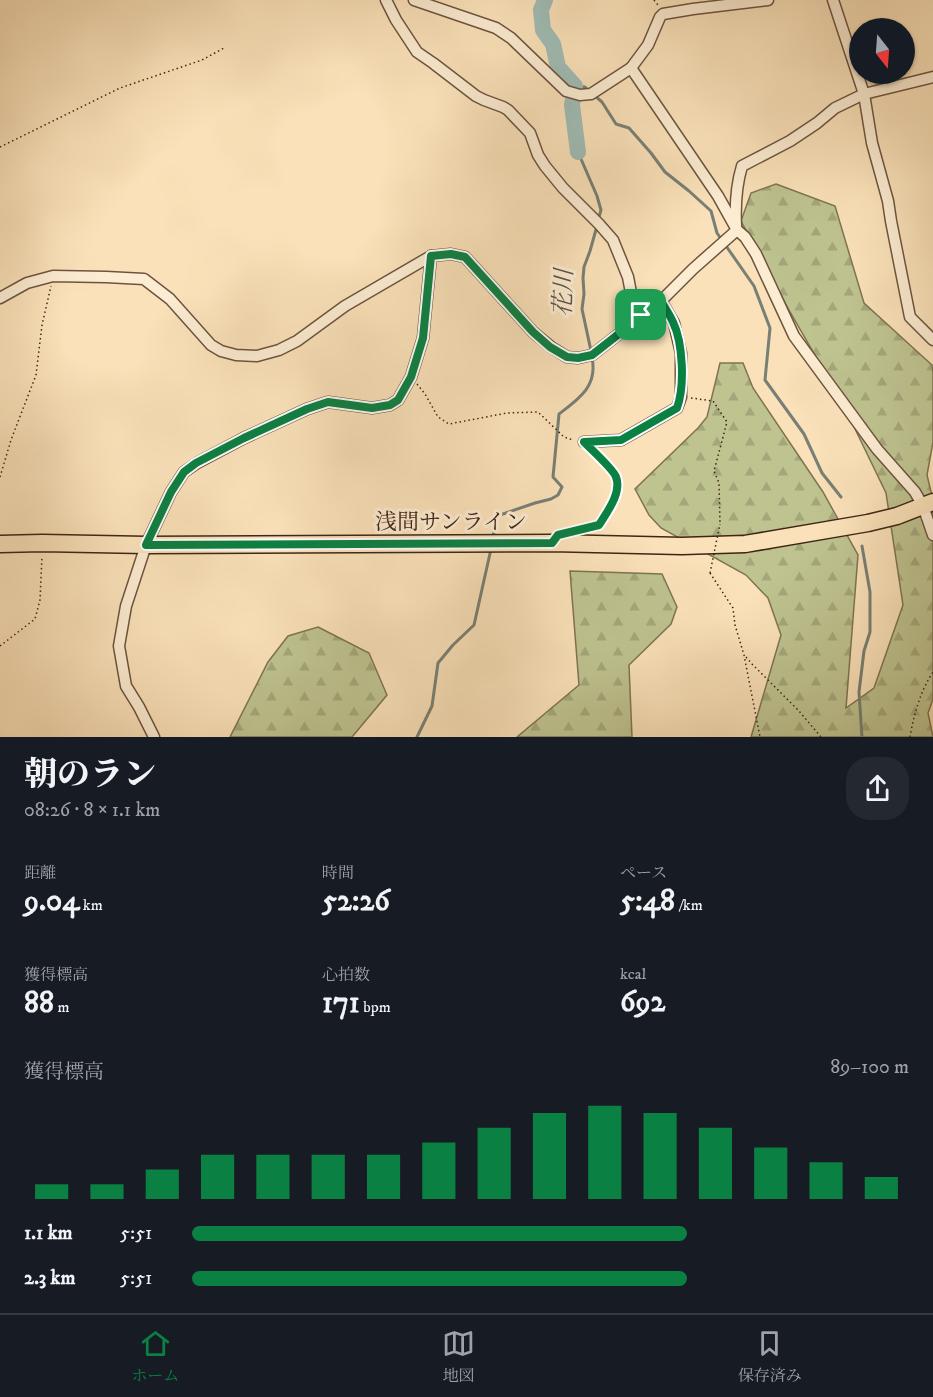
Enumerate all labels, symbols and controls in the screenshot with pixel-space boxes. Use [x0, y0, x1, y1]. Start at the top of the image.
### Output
north arrow [849, 18, 915, 84]
map controls [849, 18, 915, 84]
water label: 花川 [548, 266, 580, 318]
pin [615, 289, 666, 340]
icon: arrive [624, 298, 657, 331]
street label: 浅間サンライン [375, 509, 527, 536]
text: 朝のラン [24, 755, 156, 796]
button: share [846, 757, 909, 820]
text: 08:26 · 8 × 1.1 km [24, 798, 160, 823]
text: 距離 [24, 863, 56, 883]
text: 時間 [322, 863, 354, 883]
text: ペース [620, 863, 667, 883]
text: 9.04 [24, 883, 79, 920]
text: 52:26 [322, 883, 390, 920]
text: 5:48 [620, 883, 675, 920]
text: km [79, 895, 103, 915]
text: /km [675, 895, 703, 915]
text: kcal [620, 964, 646, 984]
text: 獲得標高 [24, 965, 88, 985]
text: 心拍数 [322, 965, 370, 985]
text: 692 [620, 984, 665, 1021]
text: 88 [24, 985, 54, 1022]
text: 171 [322, 985, 360, 1022]
text: m [54, 997, 69, 1017]
text: bpm [360, 997, 391, 1017]
text: 89–100 m [830, 1055, 909, 1080]
text: 獲得標高 [24, 1060, 104, 1085]
text: 1.1 km [24, 1221, 73, 1246]
text: 5:51 [120, 1221, 152, 1246]
text: 2.3 km [24, 1266, 76, 1291]
text: 5:51 [120, 1266, 152, 1291]
tab: ホーム [131, 1327, 179, 1386]
tab: 地図 [442, 1327, 475, 1386]
tab: 保存済み [738, 1327, 802, 1386]

